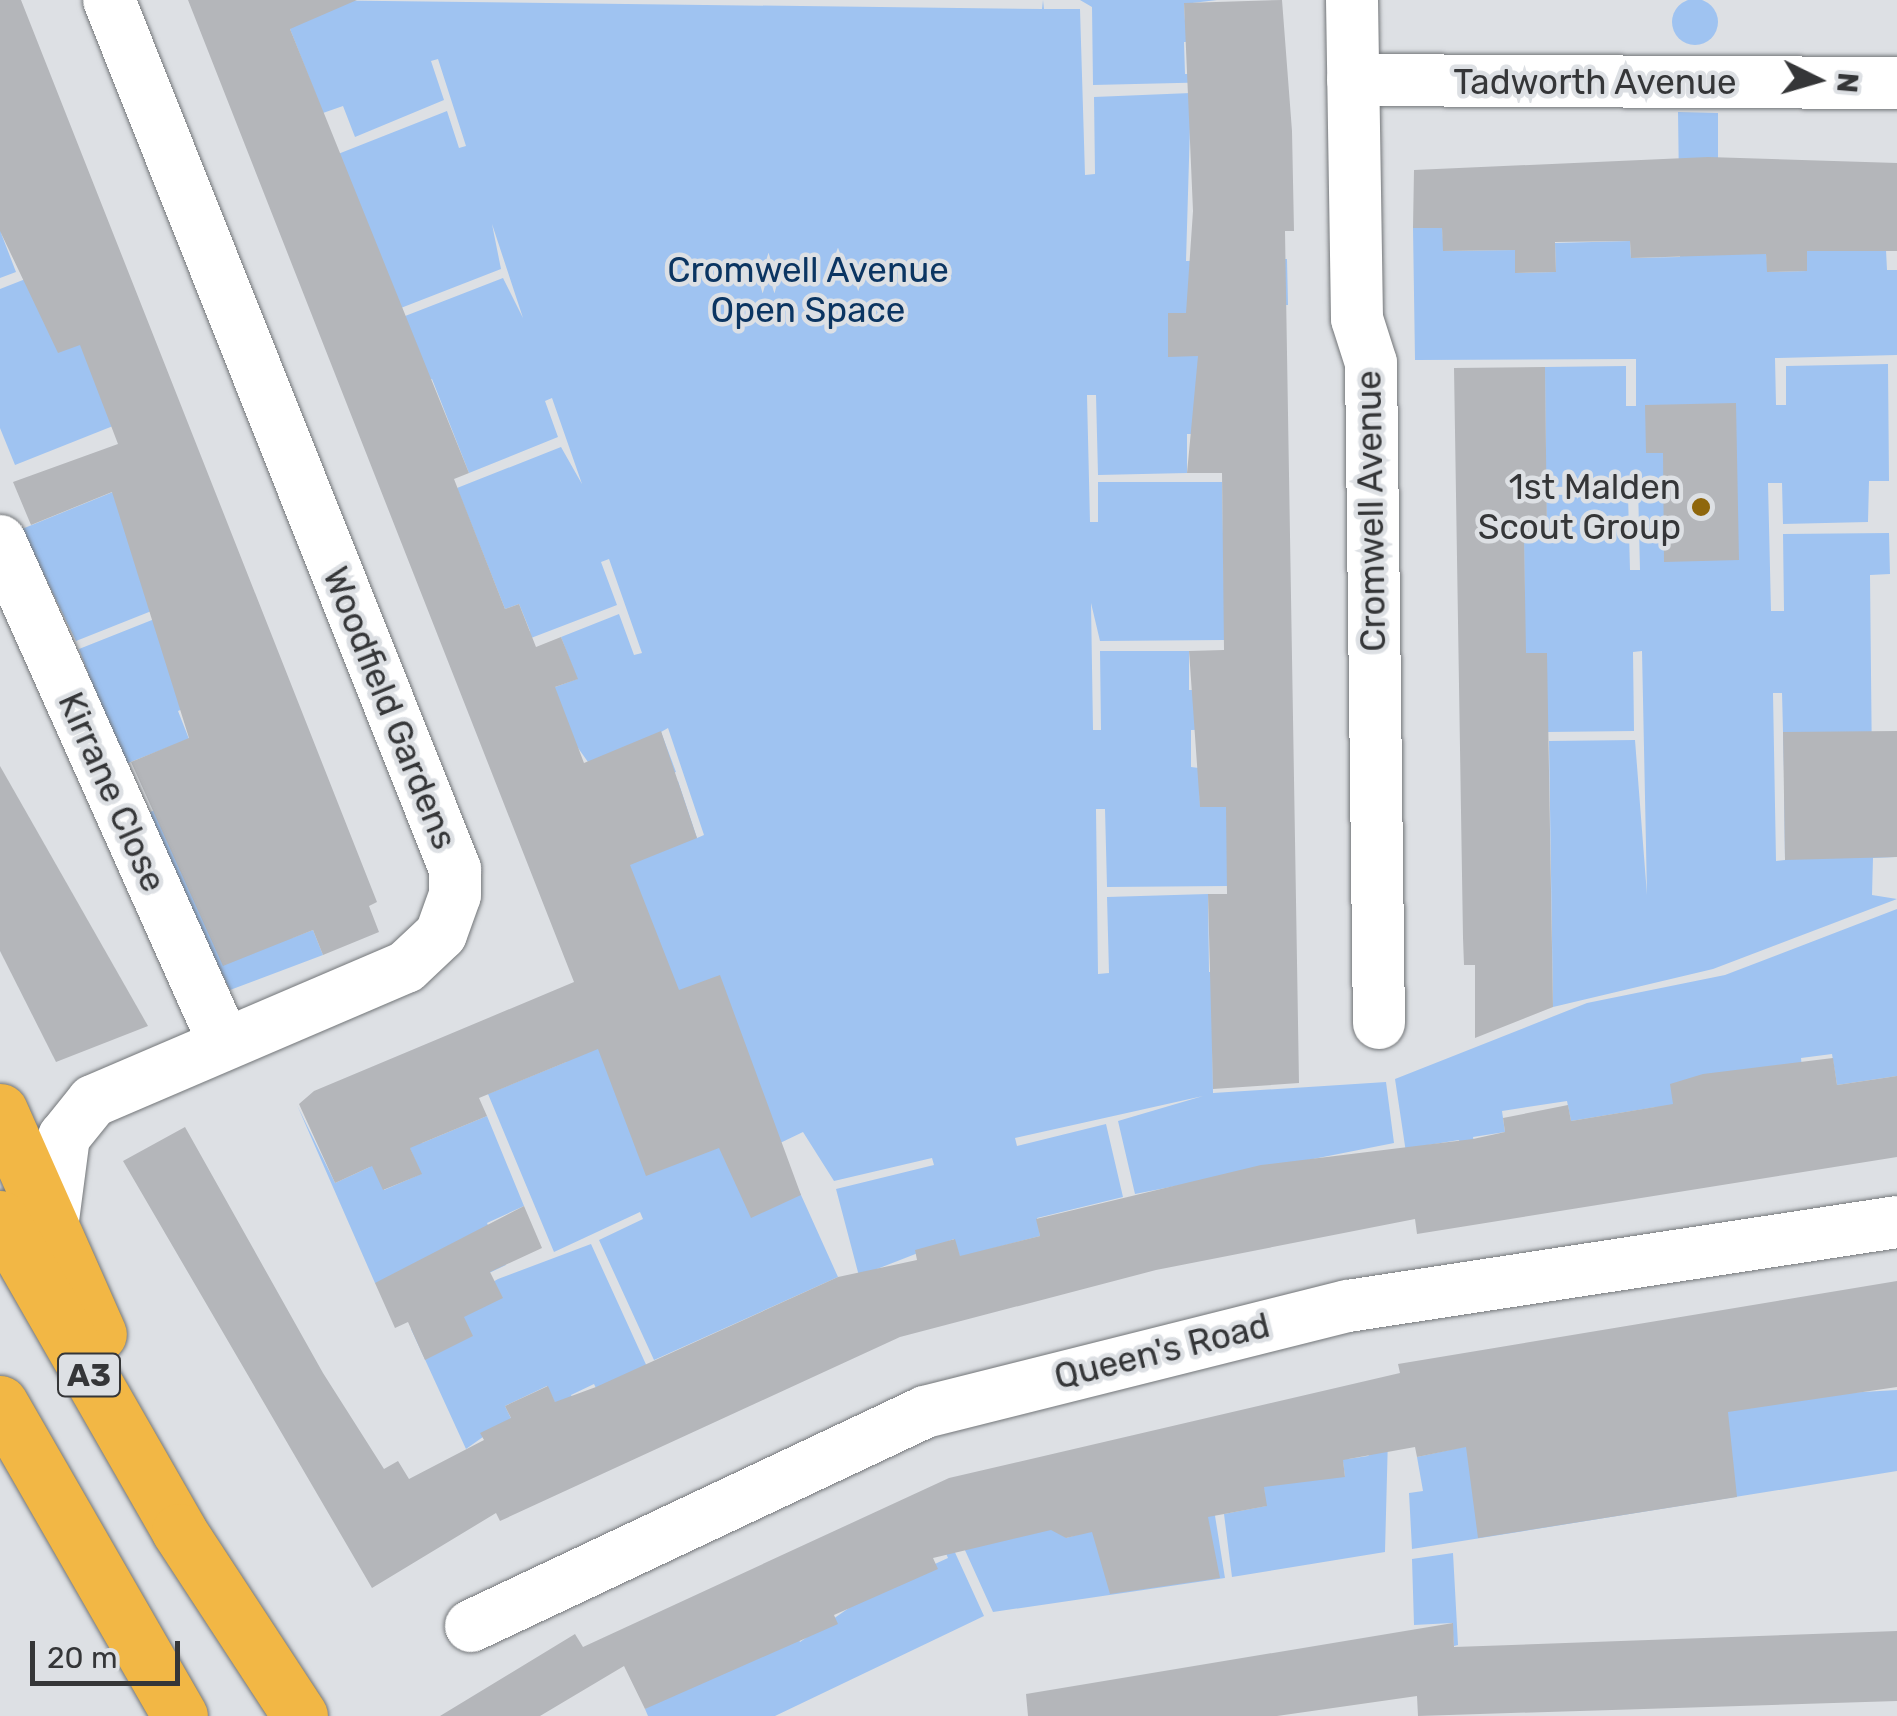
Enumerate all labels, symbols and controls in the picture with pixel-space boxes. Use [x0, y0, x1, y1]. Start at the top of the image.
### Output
north arrow [1767, 30, 1867, 130]
street label: Tadworth Avenue [1453, 61, 1737, 103]
text: N [1830, 71, 1865, 94]
park label: Cromwell Avenue Open Space [667, 249, 949, 331]
street label: Cromwell Avenue [1348, 369, 1394, 653]
place label: 1st Malden Scout Group [1478, 466, 1681, 548]
marker: 1st Malden Scout Group [1690, 496, 1712, 518]
street label: Woodfield Gardens [314, 561, 466, 855]
street label: Kirrane Close [49, 686, 175, 898]
street label: Queen's Road [1050, 1304, 1274, 1398]
road number: A3 [56, 1348, 122, 1402]
scale bar [35, 1621, 185, 1683]
text: 20 m [47, 1640, 118, 1676]

